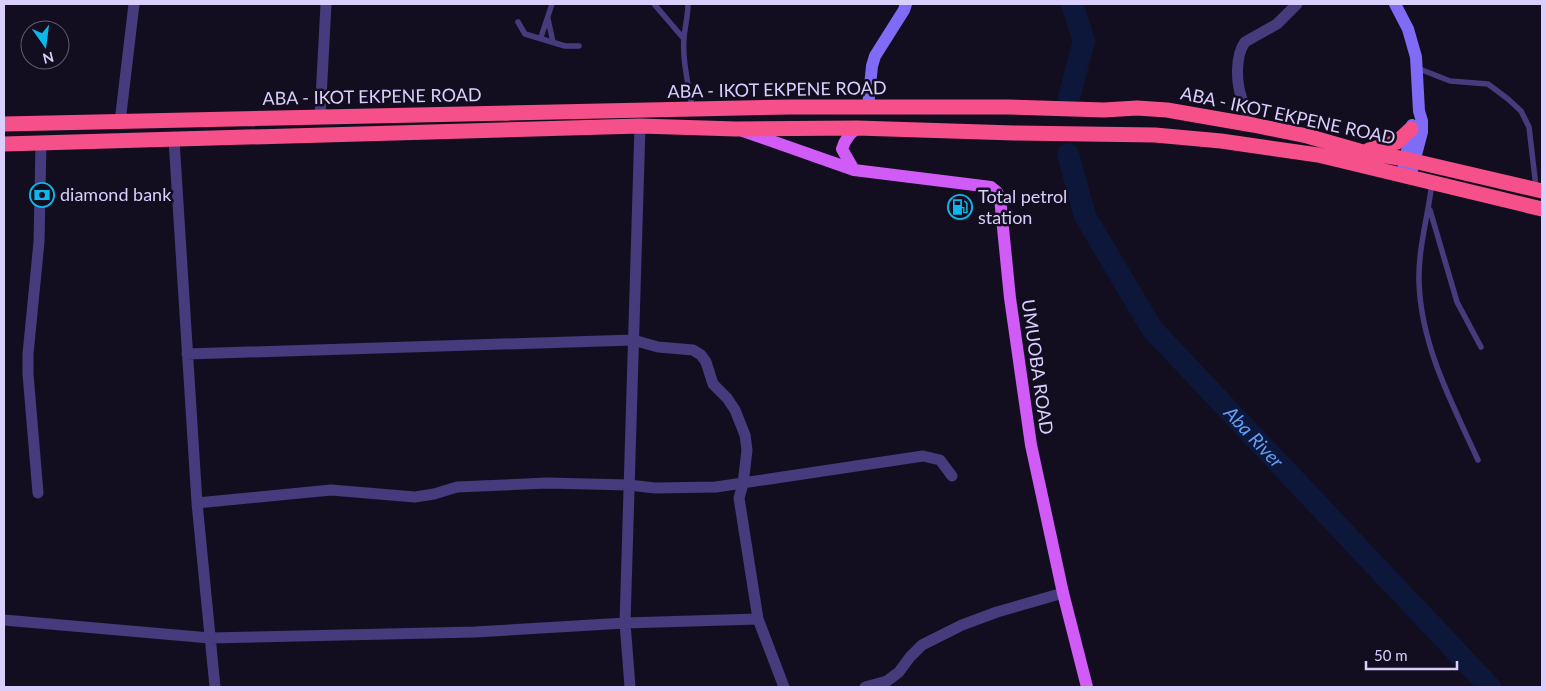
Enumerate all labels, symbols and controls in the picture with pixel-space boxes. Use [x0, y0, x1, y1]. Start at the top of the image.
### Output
north arrow [20, 20, 70, 70]
text: N [41, 49, 56, 68]
street label: ABA - IKOT EKPENE ROAD [667, 76, 887, 102]
street label: ABA - IKOT EKPENE ROAD [1179, 81, 1398, 149]
street label: ABA - IKOT EKPENE ROAD [262, 83, 482, 109]
bank icon: diamond bank [29, 182, 55, 208]
place label: diamond bank [60, 183, 172, 205]
place label: Total petrol station [978, 185, 1067, 228]
fuel station icon: Total petrol station [947, 194, 973, 220]
street label: UMUOBA ROAD [1018, 298, 1058, 436]
water label: Aba River [1219, 400, 1289, 472]
scale bar [1366, 638, 1457, 670]
text: 50 m [1374, 646, 1408, 664]

